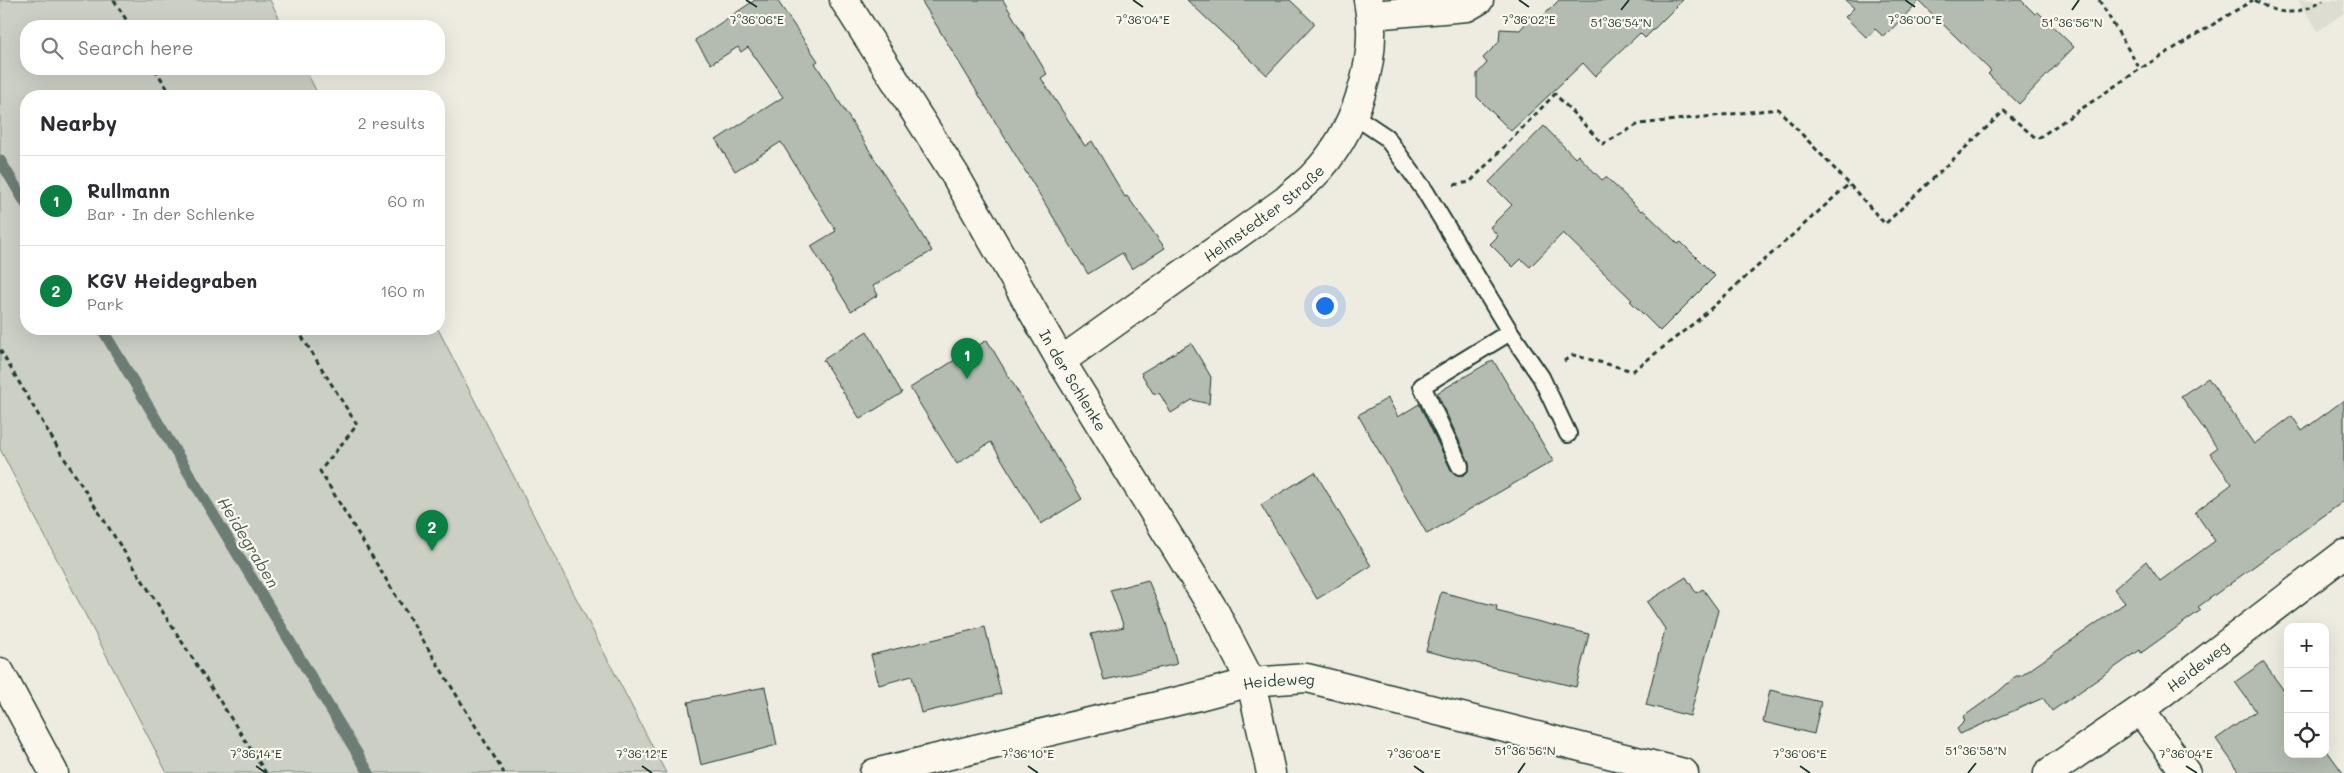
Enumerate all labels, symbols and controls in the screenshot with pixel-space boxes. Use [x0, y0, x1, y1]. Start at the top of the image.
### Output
text: 7°36'06"E [730, 11, 784, 27]
text: 7°36'04"E [1116, 11, 1170, 27]
text: 7°36'02"E [1502, 11, 1556, 27]
text: 7°36'00"E [1888, 11, 1942, 27]
text: 51°36'54"N [1590, 14, 1652, 30]
text: 51°36'56"N [2041, 14, 2103, 30]
search box [20, 20, 445, 75]
icon: search [38, 34, 66, 62]
text: Search here [78, 35, 194, 60]
text: Nearby [40, 109, 117, 136]
text: 2 results [358, 112, 425, 133]
street label: Helmstedter Straße [1199, 161, 1328, 266]
text: Rullmann [87, 178, 170, 203]
text: 1 [52, 190, 60, 211]
text: 60 m [388, 190, 425, 211]
text: Bar · In der Schlenke [87, 203, 255, 224]
text: KGV Heidegraben [87, 268, 257, 293]
text: 2 [52, 280, 60, 301]
text: 160 m [380, 280, 425, 301]
text: Park [87, 293, 123, 314]
your location [1312, 293, 1338, 319]
street label: In der Schlenke [1035, 326, 1112, 435]
pin: 1 [951, 338, 983, 379]
water label: Heidegraben [214, 493, 284, 591]
pin: 2 [416, 510, 448, 551]
map controls [2284, 623, 2329, 758]
button: + [2284, 623, 2329, 668]
street label: Heideweg [2163, 636, 2233, 696]
street label: Heideweg [1240, 668, 1318, 694]
button: − [2284, 668, 2329, 713]
button: locate [2284, 713, 2329, 758]
text: 51°36'56"N [1494, 742, 1556, 758]
text: 51°36'58"N [1945, 742, 2007, 758]
text: 7°36'14"E [230, 745, 282, 761]
text: 7°36'12"E [616, 745, 668, 761]
text: 7°36'10"E [1002, 745, 1054, 761]
text: 7°36'08"E [1387, 745, 1441, 761]
text: 7°36'06"E [1773, 745, 1827, 761]
text: 7°36'04"E [2159, 745, 2213, 761]

